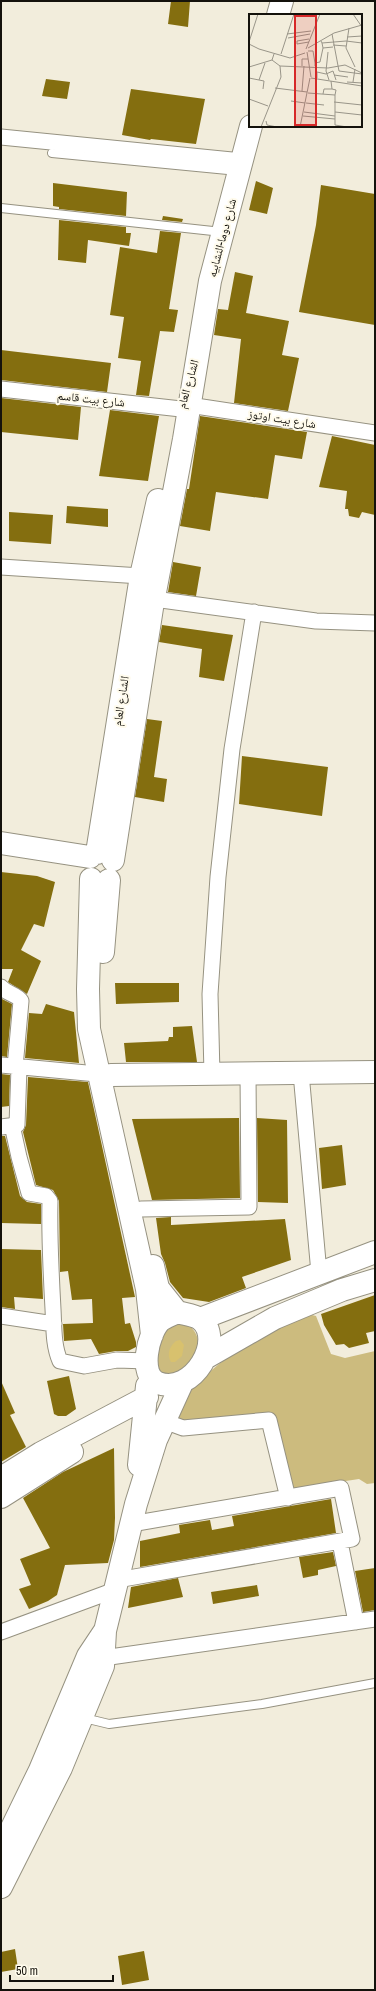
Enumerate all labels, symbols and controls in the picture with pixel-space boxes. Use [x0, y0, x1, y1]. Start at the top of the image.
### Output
inset map [249, 14, 362, 127]
street label: شارع دوما-النشابيه [204, 197, 240, 279]
street label: الشارع العام [173, 357, 203, 410]
street label: شارع بيت قاسم [56, 387, 126, 411]
street label: شارع بيت اوتوز [246, 406, 317, 432]
street label: الشارع العام [109, 675, 133, 727]
scale bar [10, 1957, 113, 1983]
text: 50 m [16, 1963, 38, 1979]

